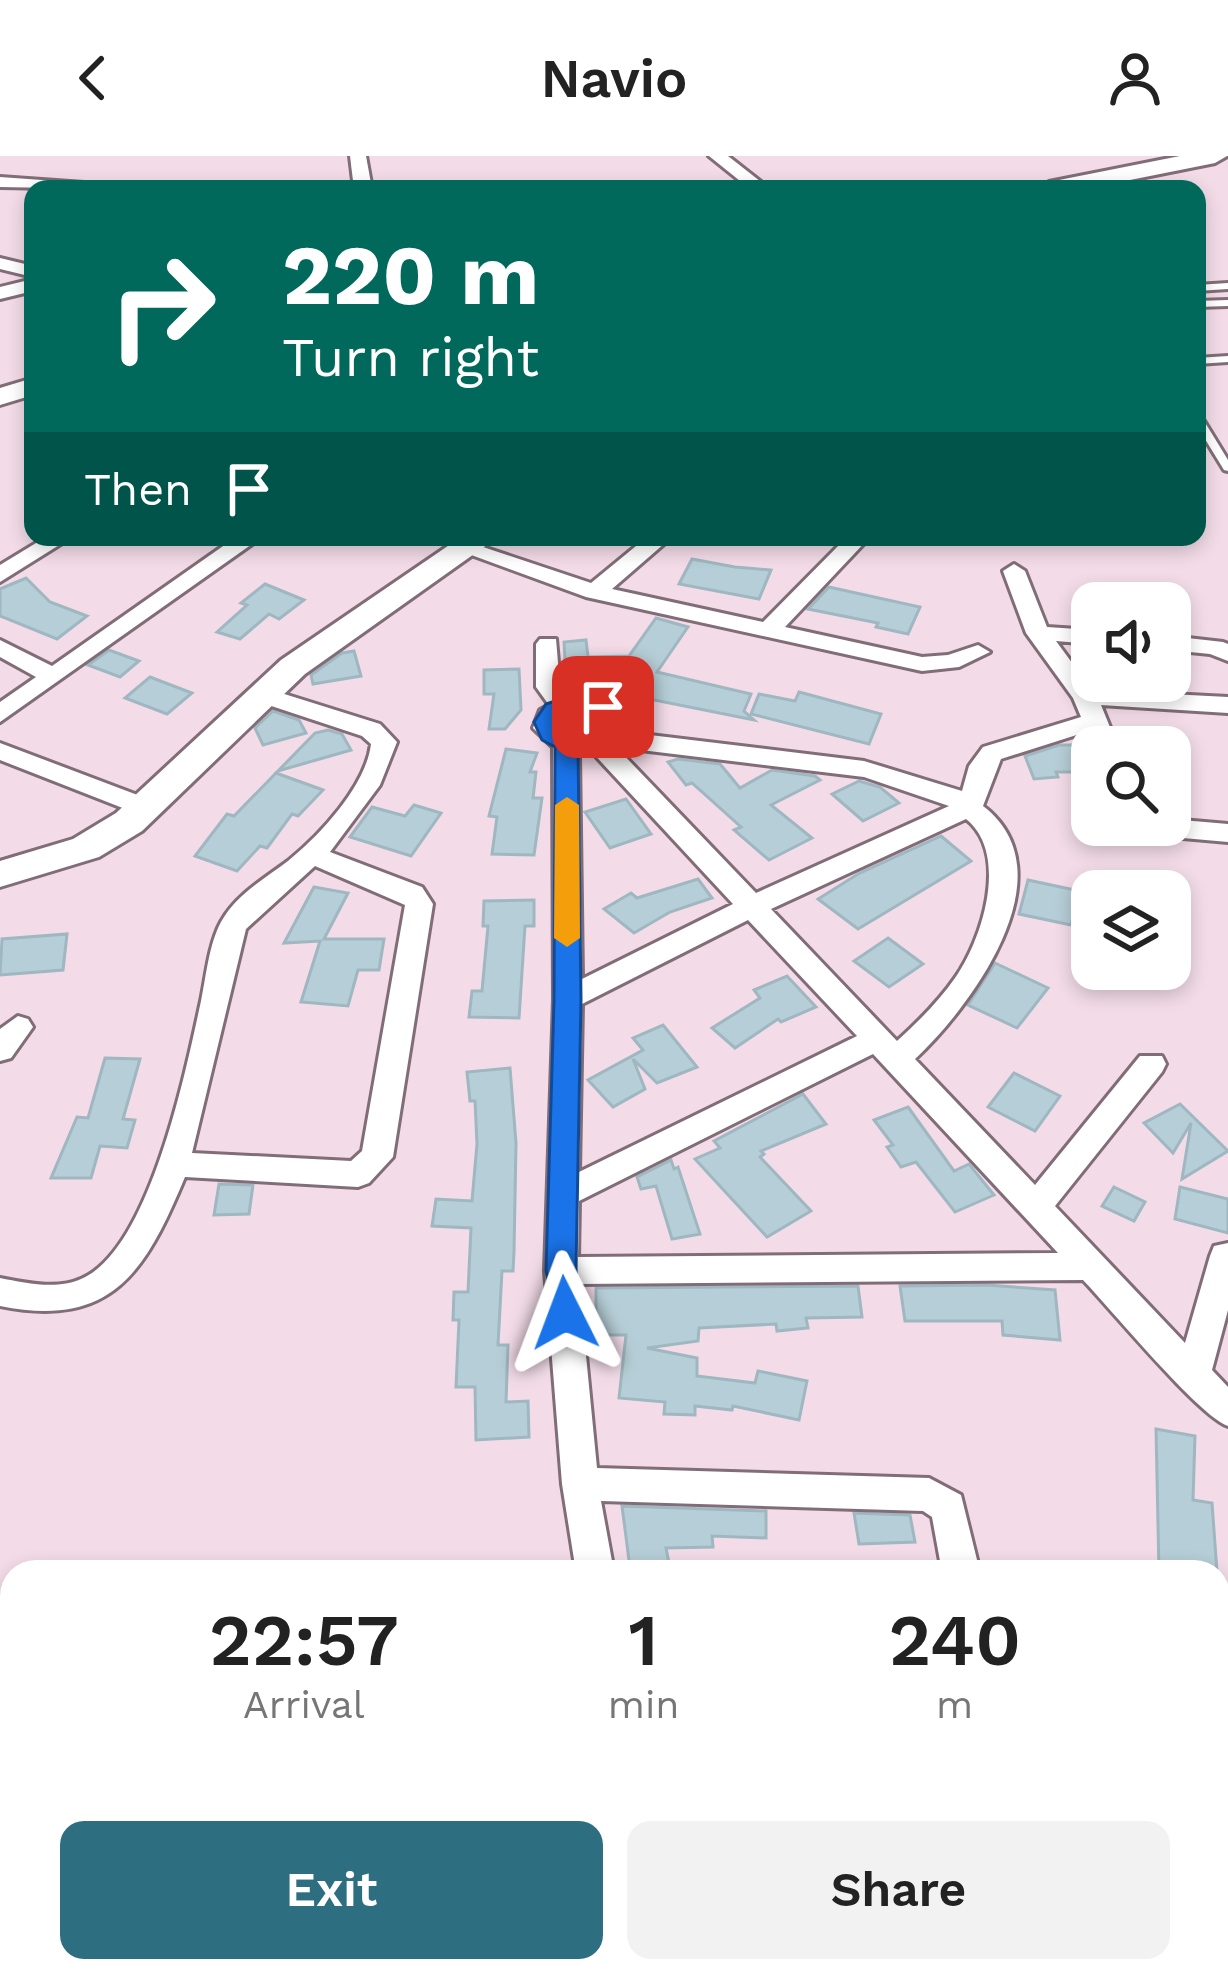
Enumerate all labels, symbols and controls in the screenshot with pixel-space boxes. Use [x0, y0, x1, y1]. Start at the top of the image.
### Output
icon: back [60, 45, 126, 111]
icon: person [1102, 45, 1168, 111]
text: Navio [541, 47, 687, 110]
text: 220 m [282, 226, 539, 324]
icon: right [84, 228, 240, 384]
text: Turn right [282, 326, 539, 389]
icon: arrive [216, 456, 282, 522]
text: Then [84, 463, 192, 516]
map controls [1071, 582, 1191, 990]
button: sound [1071, 582, 1191, 702]
pin [552, 656, 654, 758]
icon: arrive [570, 674, 636, 740]
button: search [1071, 726, 1191, 846]
button: layers [1071, 870, 1191, 990]
position arrow [502, 1250, 628, 1376]
text: 22:57 [209, 1598, 399, 1682]
text: 1 [629, 1598, 659, 1682]
text: 240 [888, 1598, 1021, 1682]
text: Arrival [243, 1682, 365, 1727]
text: min [608, 1682, 679, 1727]
text: m [936, 1682, 973, 1727]
button: Exit [60, 1821, 603, 1959]
button: Share [627, 1821, 1170, 1959]

